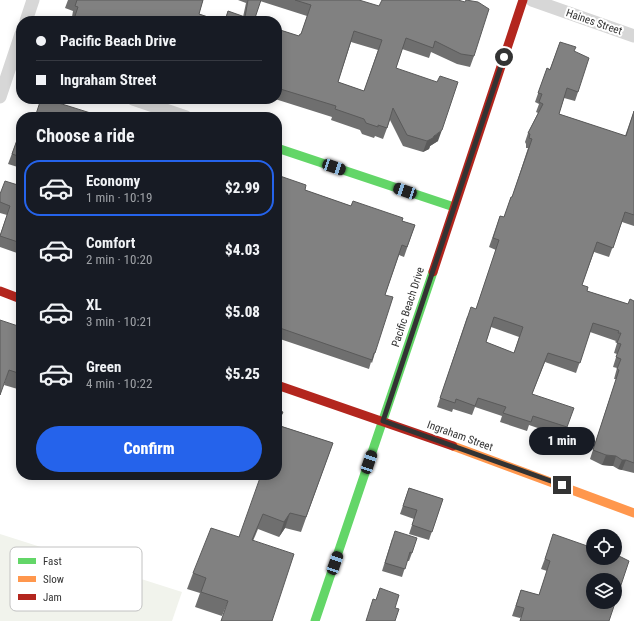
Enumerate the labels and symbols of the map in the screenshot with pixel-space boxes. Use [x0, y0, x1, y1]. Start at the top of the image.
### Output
street label: Haines Street [564, 6, 624, 38]
route start [495, 48, 513, 66]
car [321, 157, 347, 177]
car [392, 181, 418, 201]
street label: Pacific Beach Drive [389, 265, 427, 349]
street label: Ingraham Street [425, 418, 495, 454]
callout: 1 min [529, 427, 595, 455]
car [359, 449, 379, 475]
route end [553, 476, 571, 494]
legend [10, 547, 142, 611]
car [325, 550, 345, 576]
text: Fast [43, 555, 62, 568]
text: Slow [43, 573, 64, 586]
text: Jam [43, 591, 62, 604]

